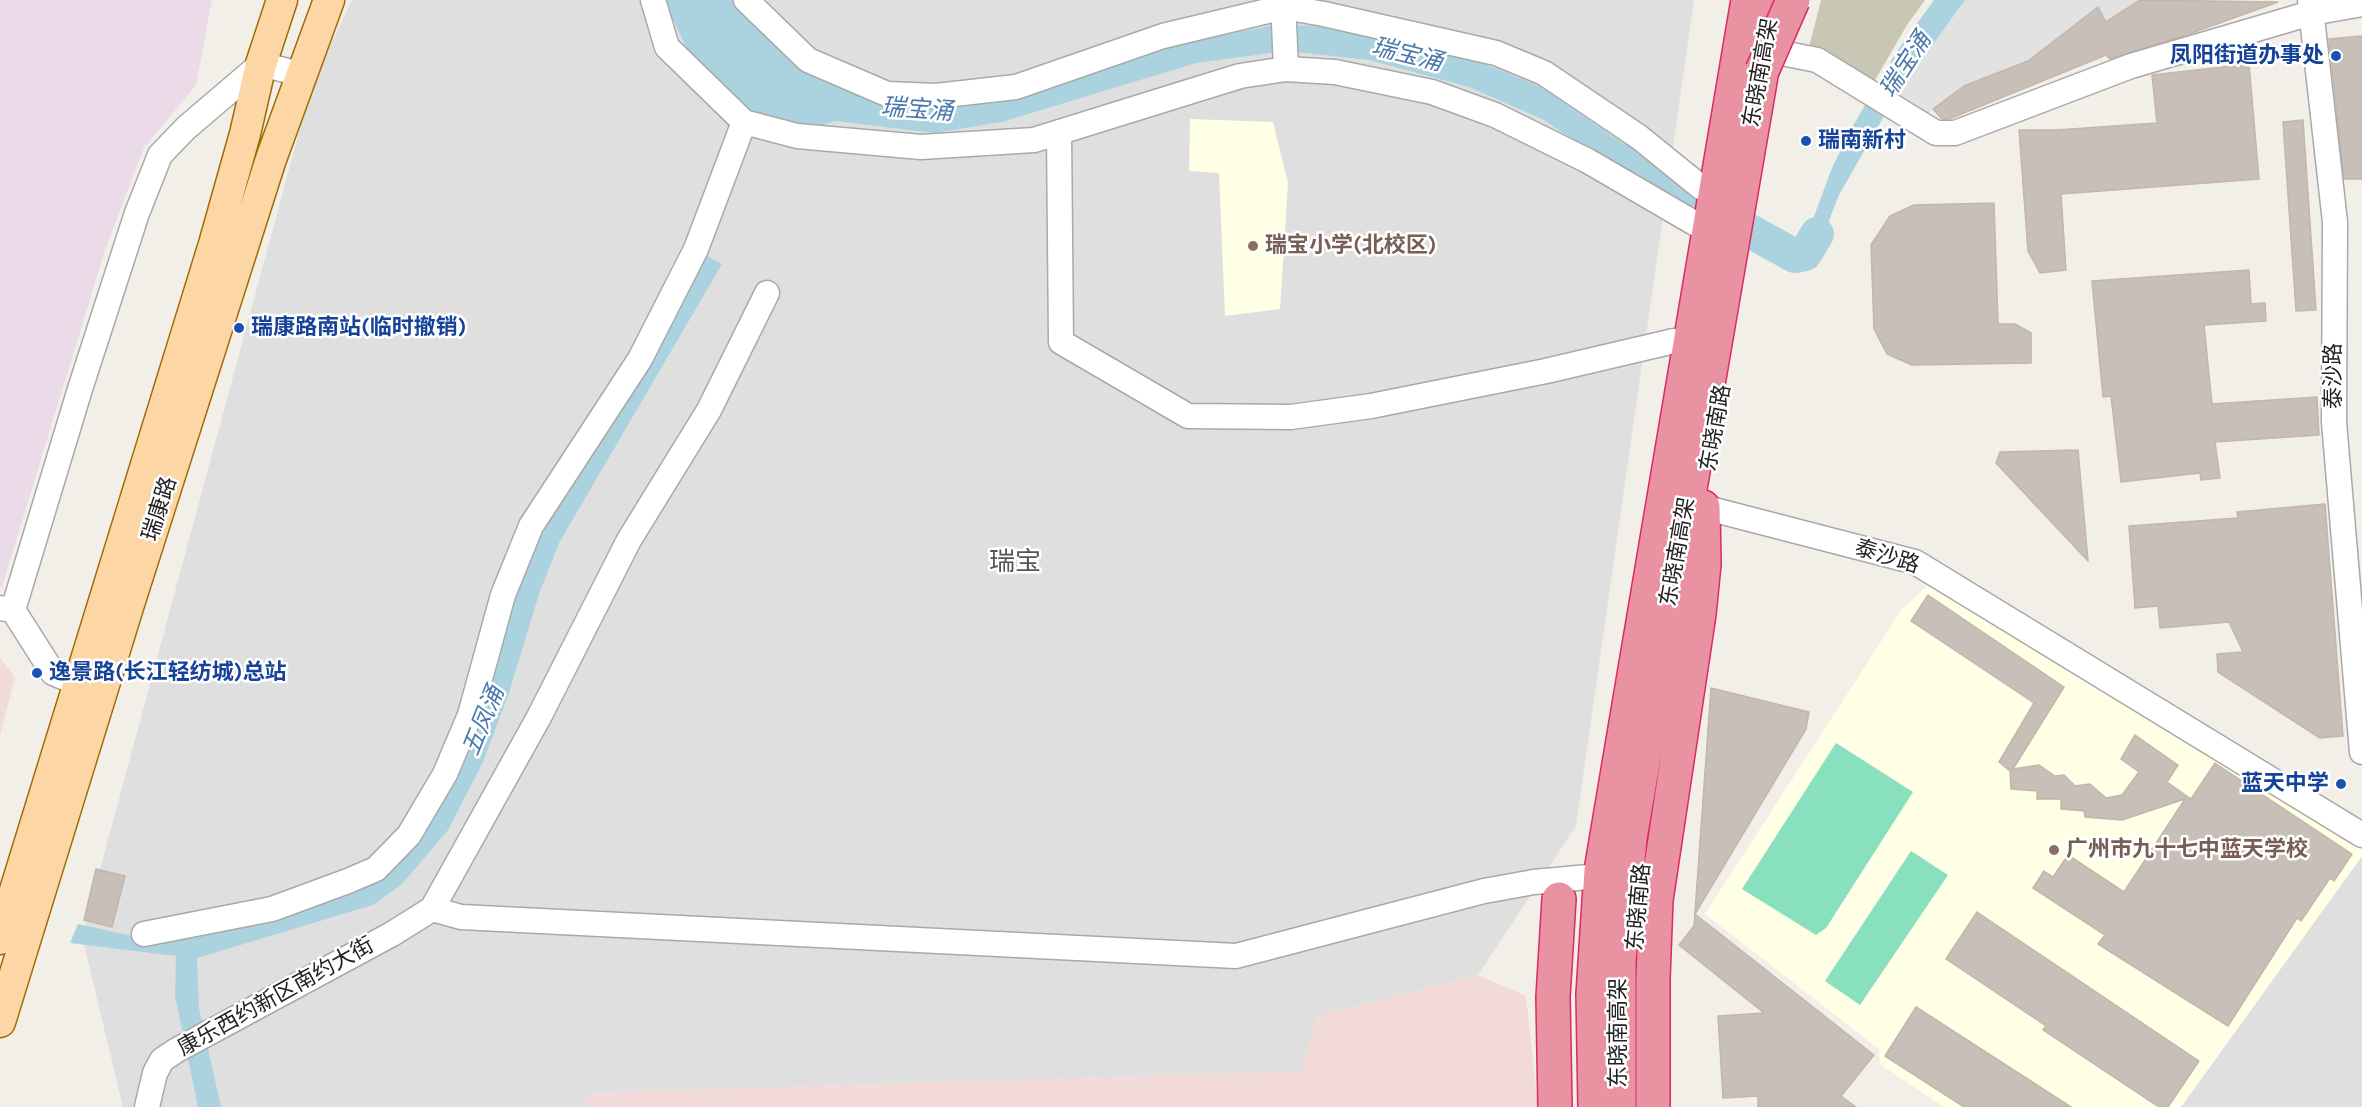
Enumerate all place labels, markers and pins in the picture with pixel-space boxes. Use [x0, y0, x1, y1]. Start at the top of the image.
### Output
place label: 凤阳街道办事处 [2170, 43, 2324, 69]
marker: 凤阳街道办事处 [2329, 49, 2343, 63]
place label: 瑞南新村 [1818, 128, 1906, 154]
marker: 瑞南新村 [1799, 134, 1813, 148]
place label: 瑞宝小学(北校区) [1265, 233, 1437, 259]
marker: 瑞宝小学(北校区) [1246, 239, 1260, 253]
place label: 瑞康路南站(临时撤销) [251, 315, 467, 341]
marker: 瑞康路南站(临时撤销) [232, 321, 246, 335]
place label: 逸景路(长江轻纺城)总站 [49, 660, 287, 686]
marker: 逸景路(长江轻纺城)总站 [30, 666, 44, 680]
place label: 蓝天中学 [2241, 771, 2329, 797]
marker: 蓝天中学 [2334, 777, 2348, 791]
place label: 广州市九十七中蓝天学校 [2066, 837, 2308, 863]
marker: 广州市九十七中蓝天学校 [2047, 843, 2061, 857]

